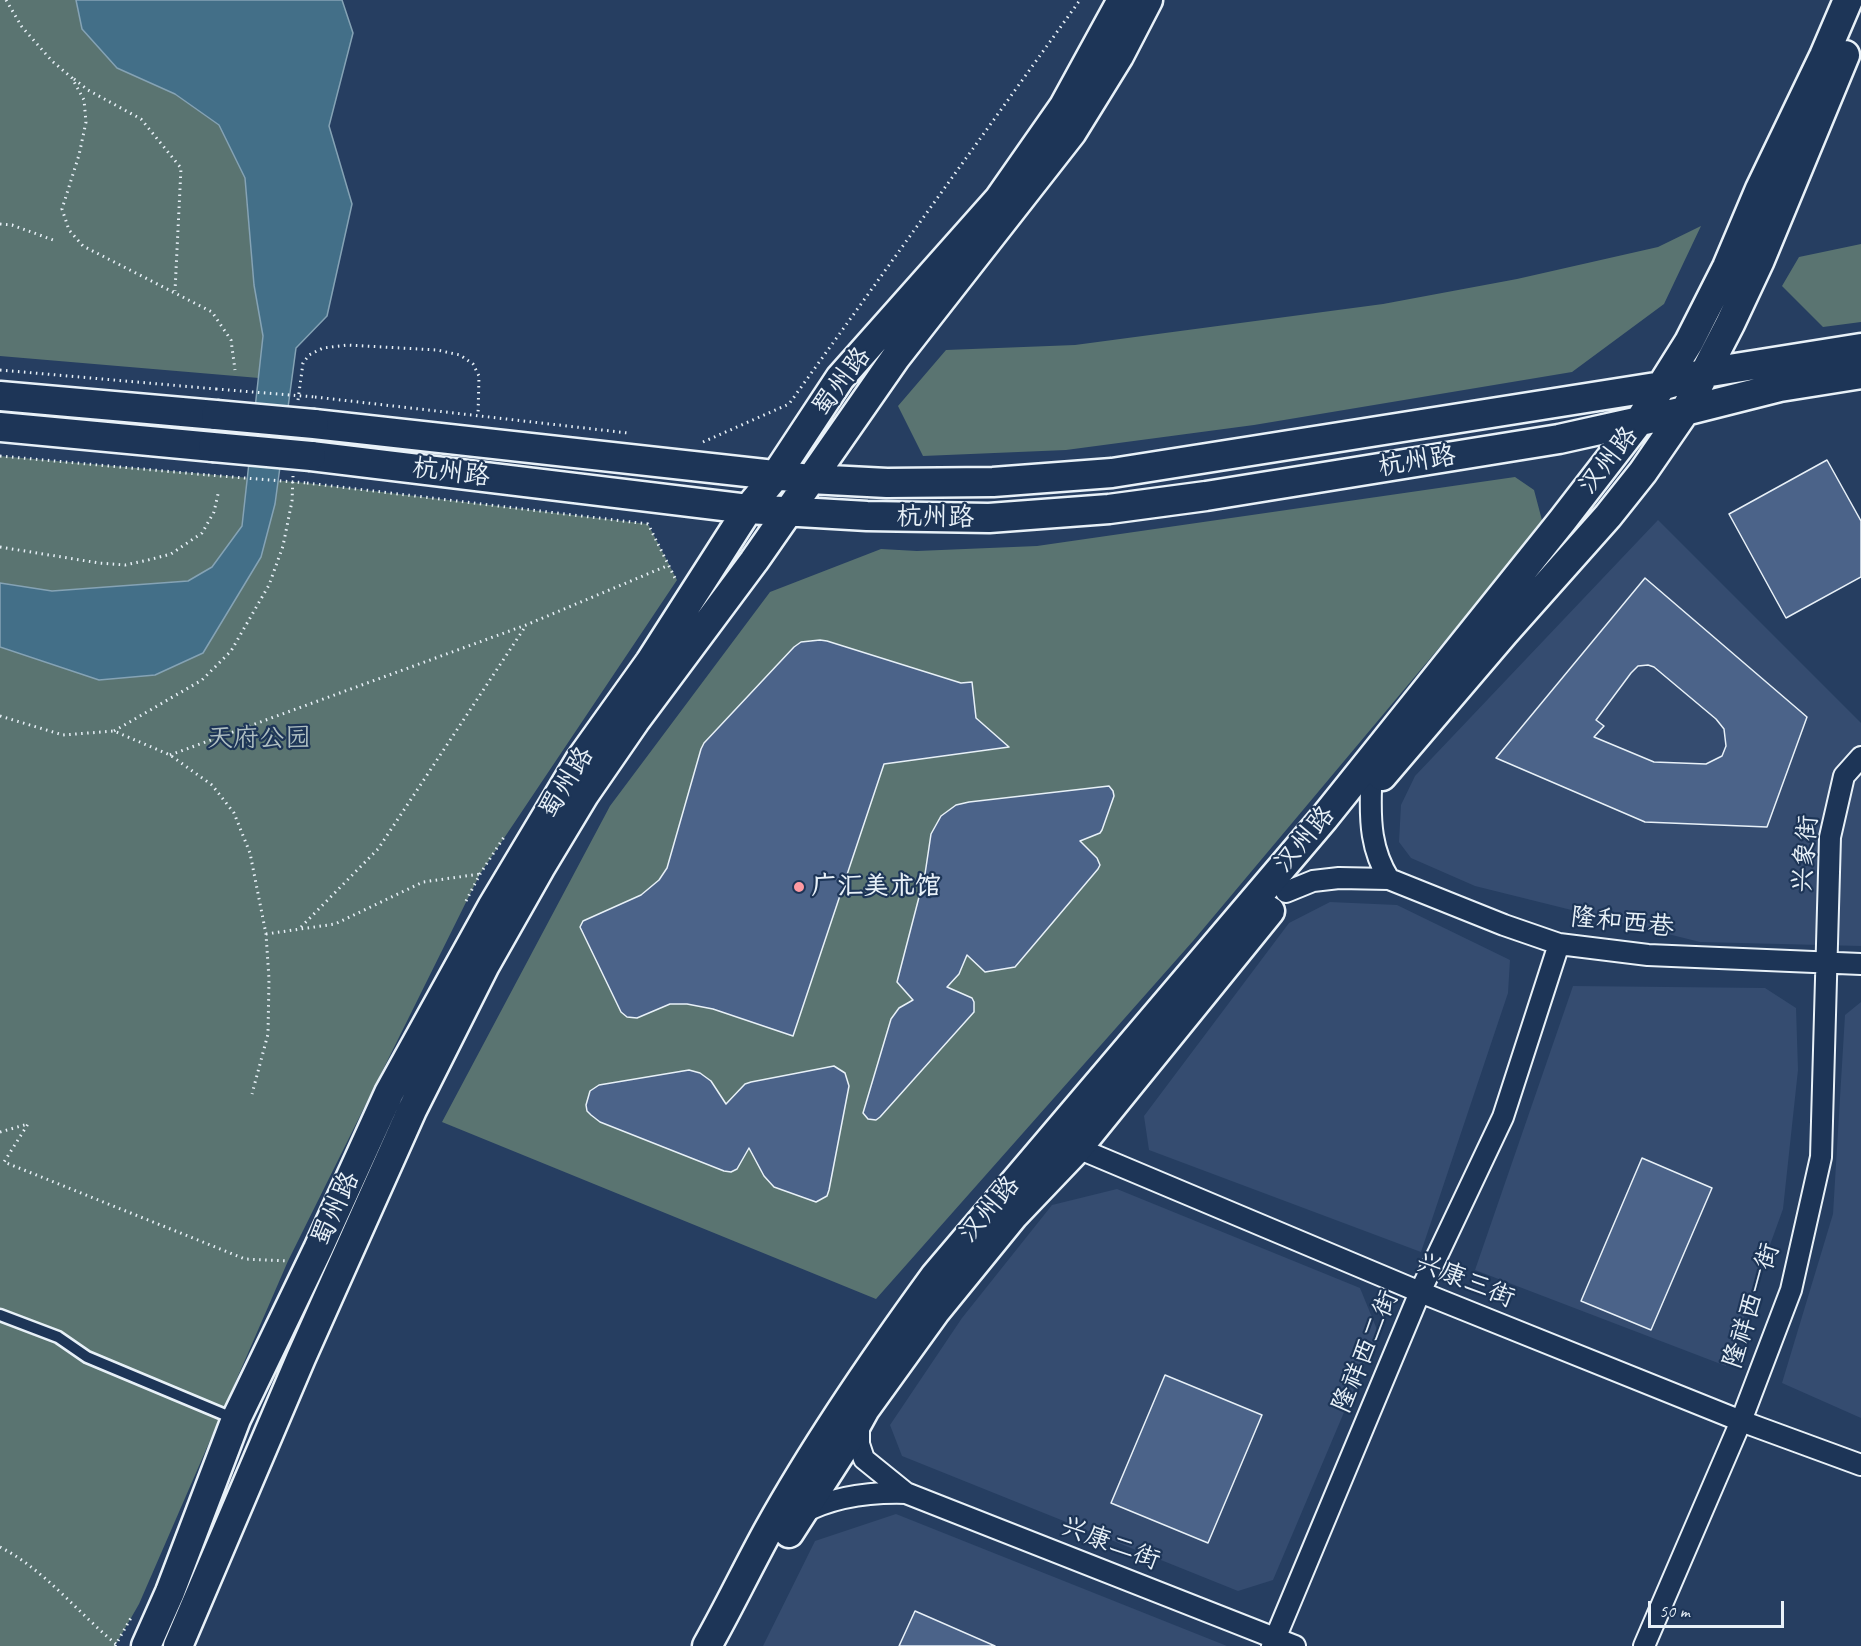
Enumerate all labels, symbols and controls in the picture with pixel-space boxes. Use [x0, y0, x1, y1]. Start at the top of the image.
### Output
street label: 蜀州路 [806, 341, 878, 423]
street label: 汉州路 [1573, 421, 1645, 501]
street label: 杭州路 [1376, 440, 1458, 484]
street label: 杭州路 [410, 453, 492, 493]
street label: 杭州路 [896, 502, 974, 534]
park label: 天府公园 [207, 723, 311, 755]
street label: 蜀州路 [533, 742, 601, 824]
street label: 汉州路 [1268, 800, 1342, 880]
street label: 兴象街 [1787, 814, 1825, 894]
place label: 广汇美术馆 [811, 871, 941, 903]
marker: 广汇美术馆 [792, 880, 806, 894]
street label: 隆和西巷 [1569, 902, 1675, 944]
street label: 蜀州路 [305, 1167, 367, 1251]
street label: 汉州路 [953, 1170, 1027, 1250]
street label: 隆祥西一街 [1717, 1239, 1787, 1373]
street label: 兴康三街 [1411, 1247, 1519, 1315]
street label: 隆祥西二街 [1326, 1286, 1406, 1418]
street label: 兴康二街 [1056, 1511, 1164, 1577]
scale bar [1651, 1589, 1788, 1627]
text: 50 m [1659, 1600, 1690, 1622]

